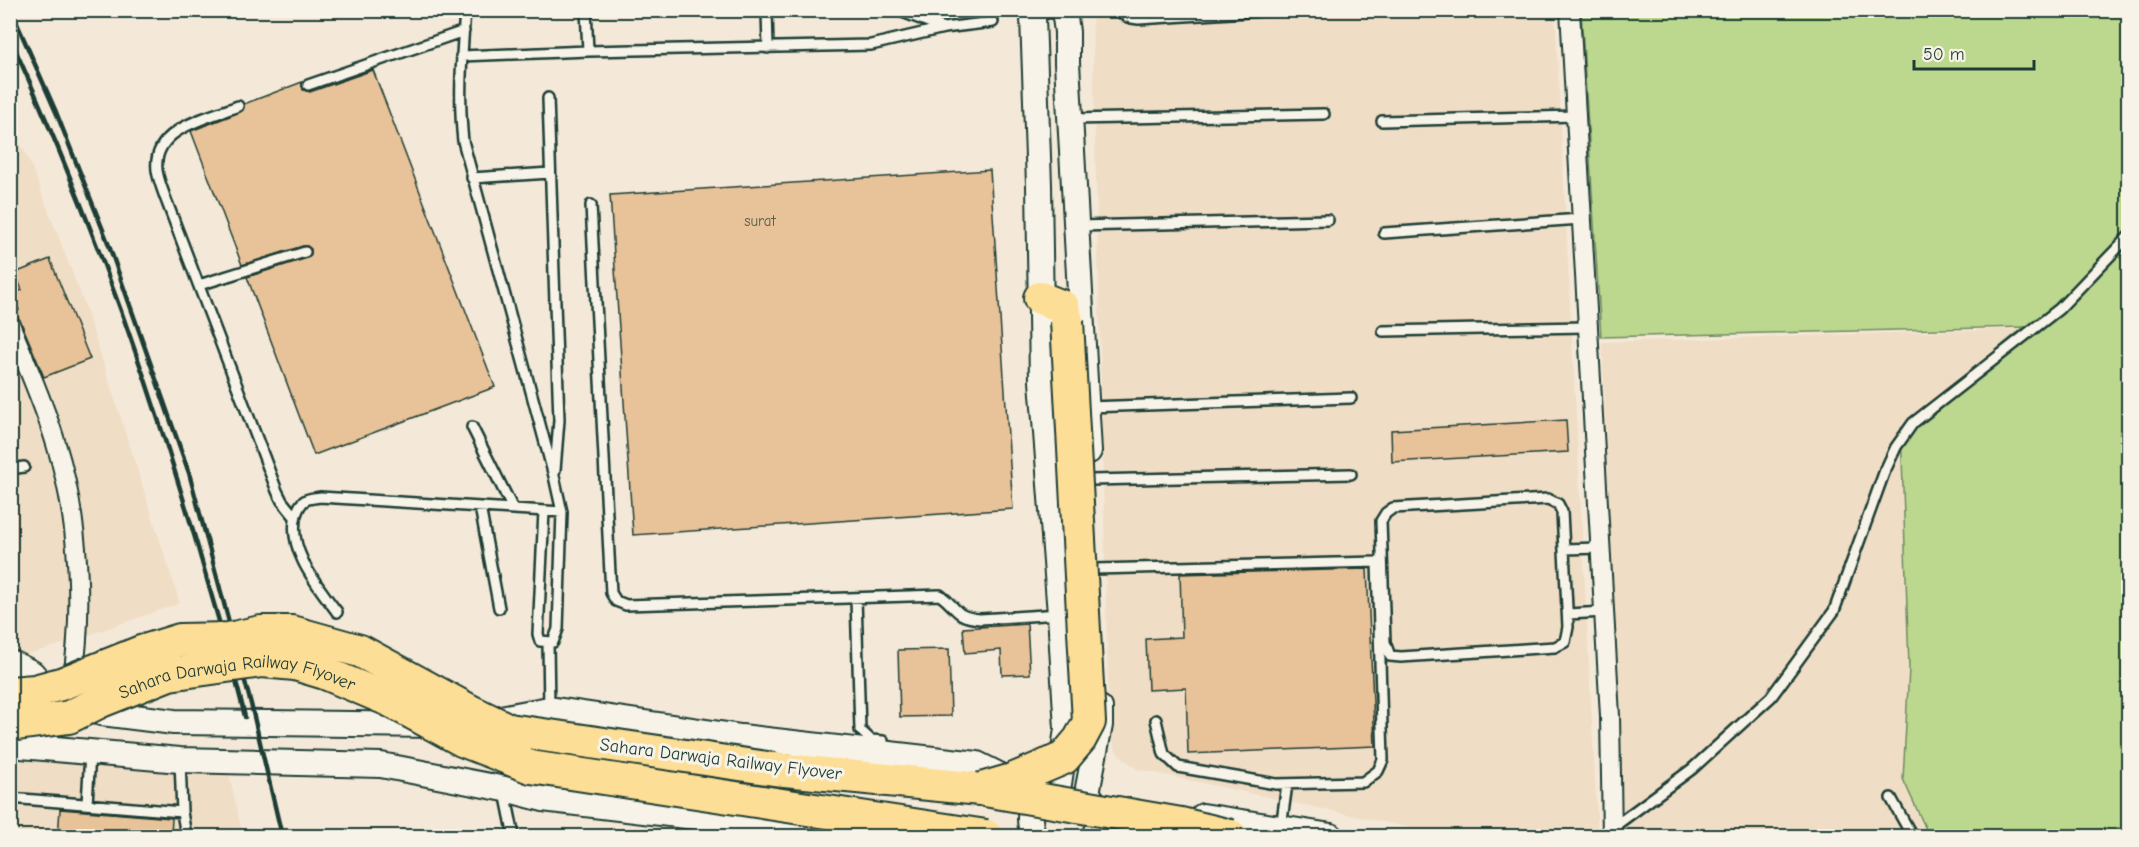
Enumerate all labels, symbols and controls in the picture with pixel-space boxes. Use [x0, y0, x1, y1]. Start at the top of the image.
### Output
scale bar [1914, 33, 2034, 71]
text: 50 m [1923, 44, 1965, 65]
house number: surat [744, 212, 777, 230]
street label: Sahara Darwaja Railway Flyover [116, 651, 359, 704]
street label: Sahara Darwaja Railway Flyover [599, 734, 844, 785]

